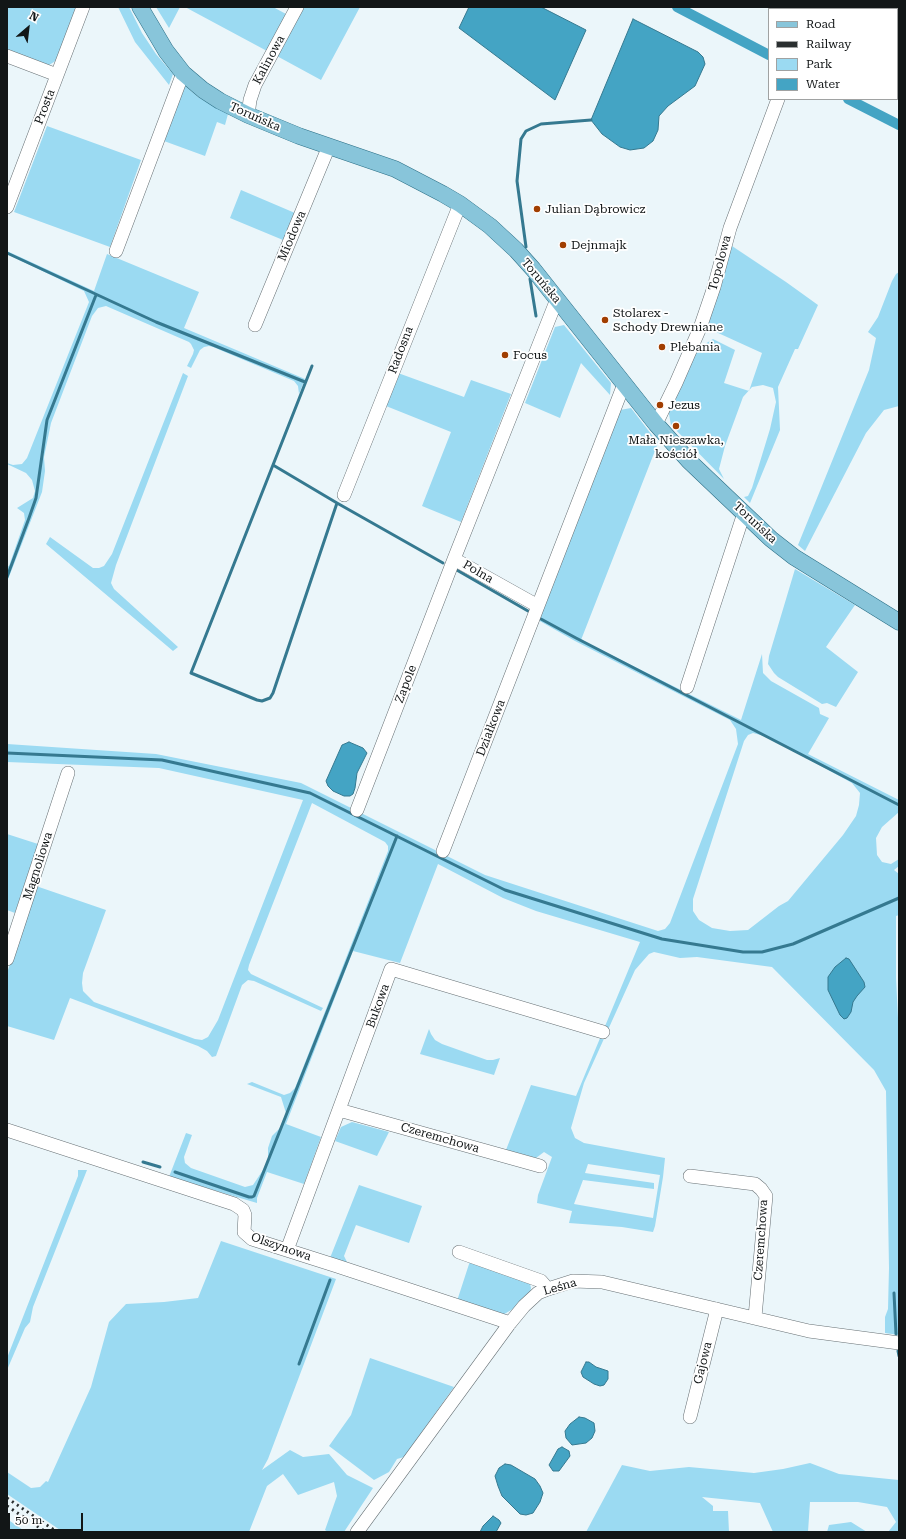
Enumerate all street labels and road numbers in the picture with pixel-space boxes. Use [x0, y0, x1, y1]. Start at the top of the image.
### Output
street label: Kalinowa [250, 33, 288, 87]
street label: Prosta [32, 87, 58, 127]
street label: Toruńska [227, 99, 283, 135]
street label: Miodowa [275, 208, 309, 264]
street label: Topolowa [706, 234, 734, 292]
street label: Toruńska [518, 256, 564, 306]
street label: Radosna [385, 324, 417, 376]
street label: Toruńska [730, 499, 780, 547]
street label: Polna [460, 558, 496, 586]
street label: Zapole [392, 663, 420, 705]
street label: Działkowa [474, 698, 508, 758]
street label: Magnoliowa [20, 830, 56, 902]
street label: Bukowa [363, 982, 393, 1030]
street label: Czeremchowa [399, 1120, 481, 1156]
street label: Czeremchowa [751, 1199, 771, 1281]
street label: Olszynowa [249, 1230, 313, 1264]
street label: Leśna [542, 1275, 578, 1299]
street label: Gajowa [691, 1340, 715, 1386]

